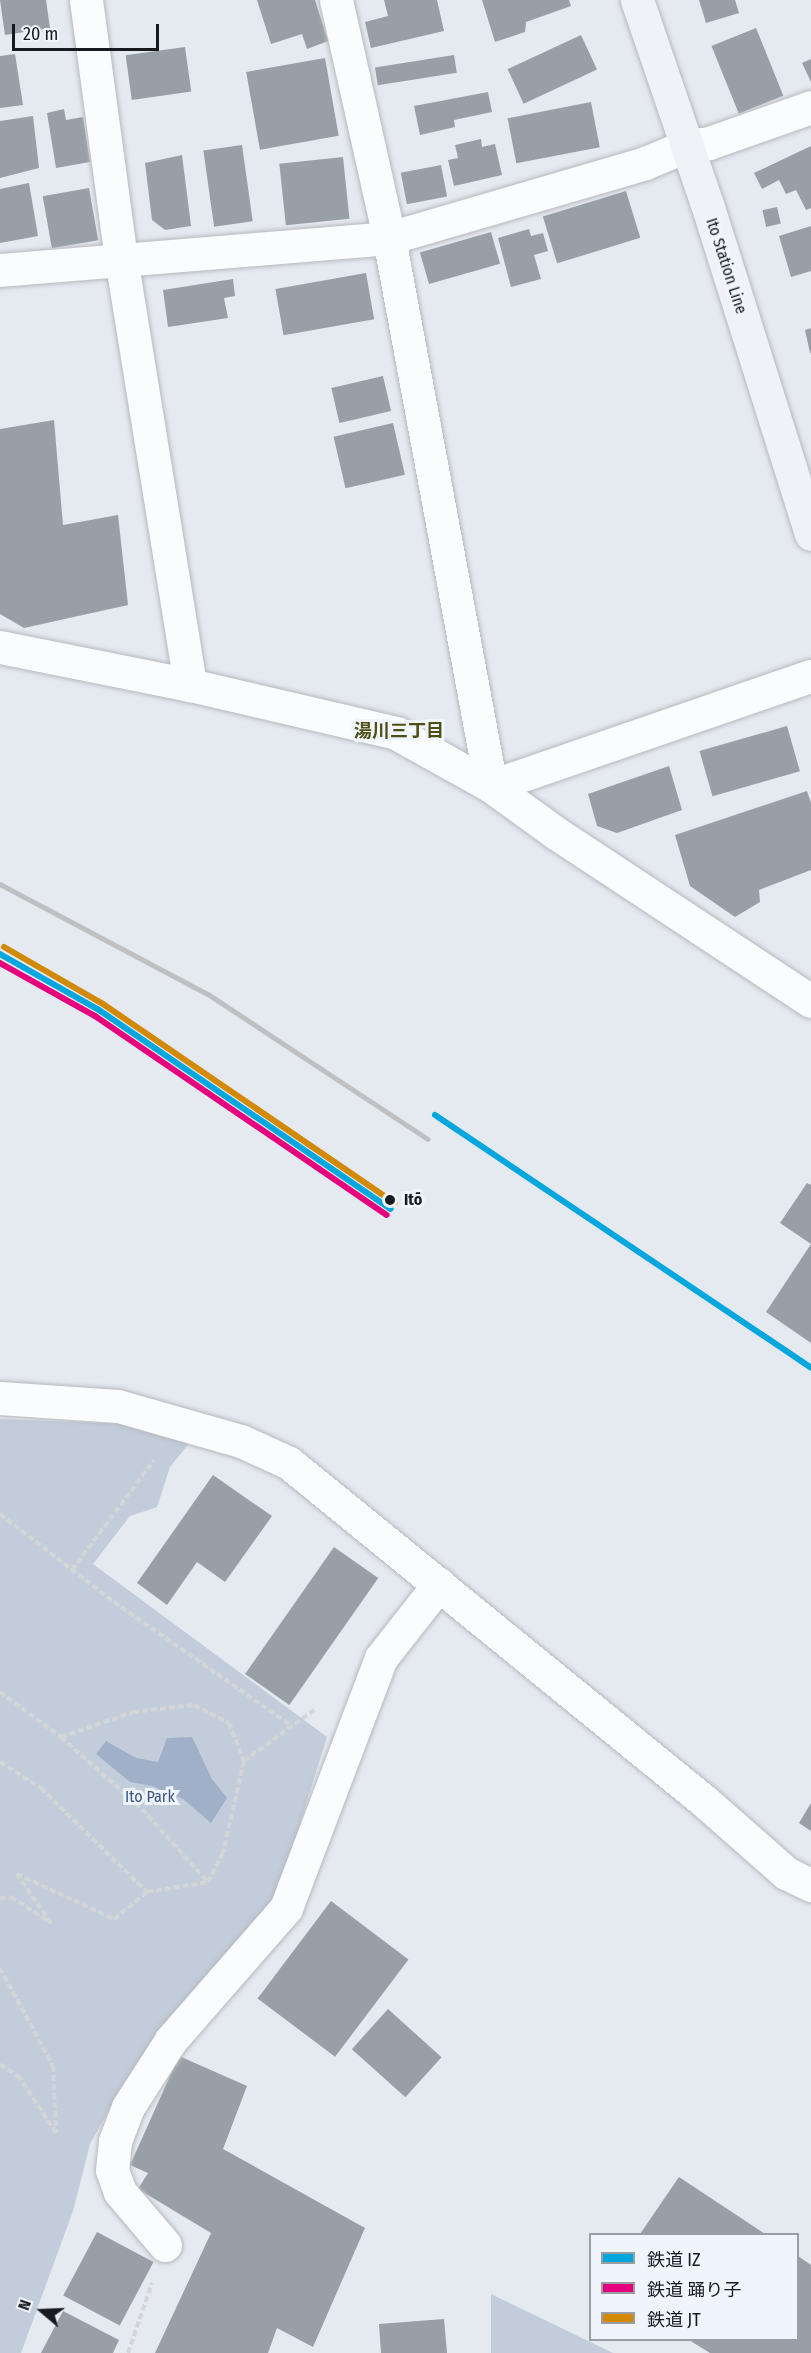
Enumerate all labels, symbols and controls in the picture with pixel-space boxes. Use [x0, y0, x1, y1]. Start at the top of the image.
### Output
scale bar [15, 12, 162, 50]
text: 20 m [23, 23, 58, 45]
street label: Ito Station Line [701, 216, 751, 316]
district label: 湯川三丁目 [354, 720, 444, 742]
place label: Itō [404, 1190, 422, 1210]
marker: Itō [381, 1191, 399, 1209]
park label: Ito Park [125, 1787, 175, 1807]
legend [589, 2233, 799, 2341]
text: 鉄道 IZ [647, 2249, 700, 2271]
text: 鉄道 踊り子 [647, 2279, 741, 2301]
north arrow [12, 2281, 72, 2341]
text: N [14, 2297, 35, 2313]
text: 鉄道 JT [647, 2309, 700, 2331]

